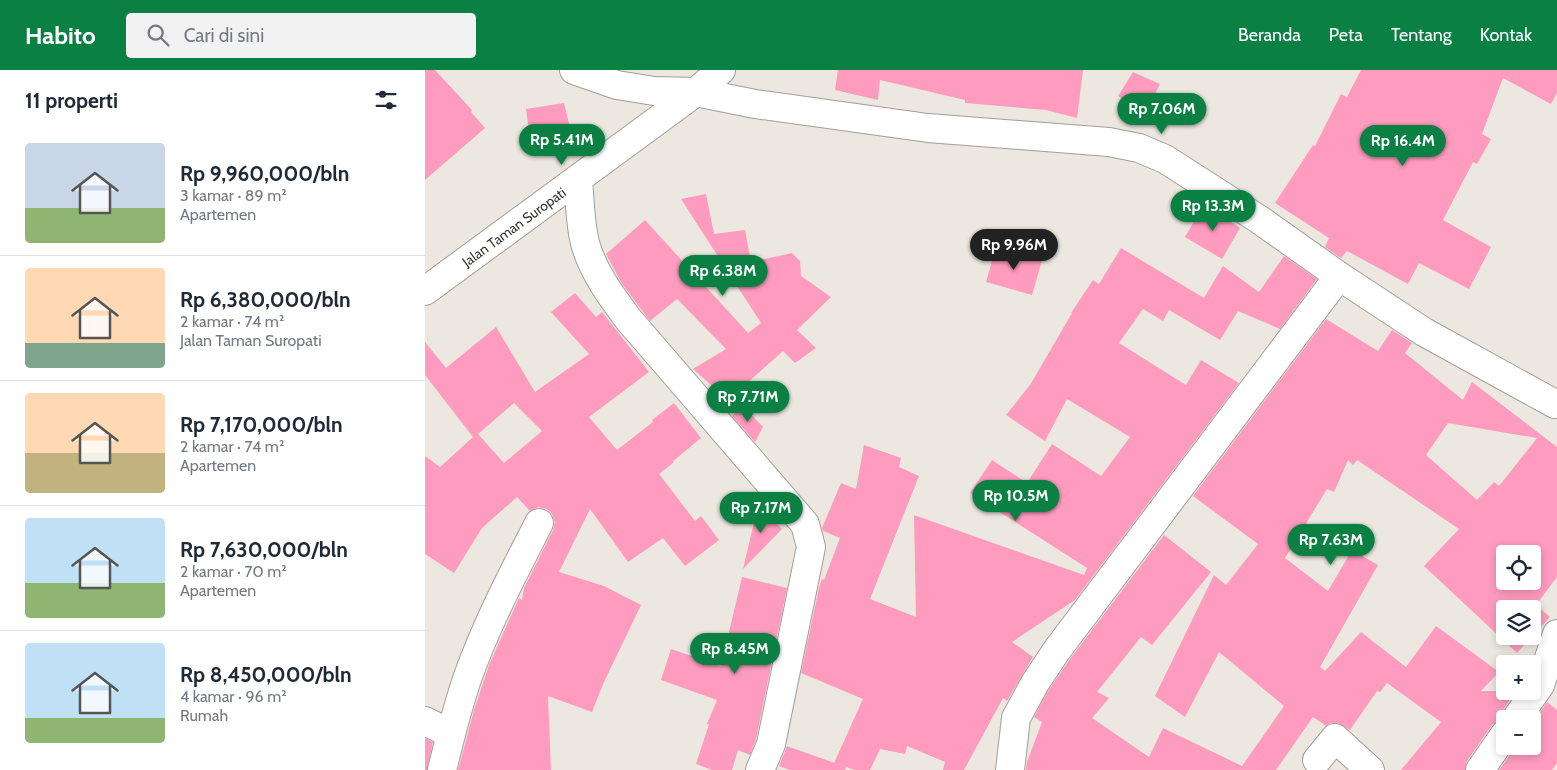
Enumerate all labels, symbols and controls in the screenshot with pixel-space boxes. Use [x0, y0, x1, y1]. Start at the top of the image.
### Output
search box [126, 13, 476, 58]
text: Habito [25, 21, 96, 50]
icon: search [144, 21, 172, 49]
text: Cari di sini [184, 24, 264, 47]
text: Beranda [1238, 24, 1301, 46]
text: Peta [1329, 24, 1363, 46]
text: Tentang [1391, 24, 1452, 46]
text: Kontak [1480, 24, 1532, 46]
icon: filters [372, 86, 400, 114]
text: 11 properti [25, 88, 118, 113]
pin: Rp 7.06M [1110, 92, 1214, 135]
text: Rp 7.06M [1128, 99, 1196, 118]
pin: Rp 5.41M [510, 124, 614, 166]
pin: Rp 16.4M [1351, 124, 1455, 167]
text: Rp 5.41M [530, 130, 594, 149]
text: Rp 16.4M [1371, 131, 1435, 150]
text: Rp 9,960,000/bln [180, 161, 349, 186]
icon: home [65, 163, 125, 223]
street label: Jalan Taman Suropati [458, 183, 569, 271]
text: 3 kamar · 89 m² [180, 186, 287, 205]
pin: Rp 13.3M [1161, 190, 1265, 232]
text: Rp 13.3M [1182, 196, 1244, 215]
text: Apartemen [180, 205, 256, 224]
pin: Rp 9.96M [962, 228, 1066, 271]
text: Rp 9.96M [981, 235, 1047, 254]
pin: Rp 6.38M [671, 254, 775, 297]
text: Rp 6.38M [690, 261, 756, 280]
text: Rp 6,380,000/bln [180, 287, 351, 312]
icon: home [65, 288, 125, 348]
text: 2 kamar · 74 m² [180, 312, 284, 331]
text: Jalan Taman Suropati [180, 331, 322, 350]
pin: Rp 7.71M [696, 380, 800, 423]
text: Rp 7.71M [717, 387, 779, 406]
text: Rp 7,170,000/bln [180, 412, 343, 437]
icon: home [65, 413, 125, 473]
text: 2 kamar · 74 m² [180, 437, 284, 456]
text: Apartemen [180, 456, 256, 475]
pin: Rp 10.5M [964, 480, 1068, 522]
text: Rp 10.5M [983, 486, 1049, 505]
pin: Rp 7.17M [709, 492, 813, 534]
text: Rp 7.17M [731, 498, 791, 517]
pin: Rp 7.63M [1279, 524, 1383, 566]
text: Rp 7.63M [1299, 530, 1363, 549]
text: Rp 7,630,000/bln [180, 537, 348, 562]
icon: home [65, 538, 125, 598]
map controls [1496, 545, 1541, 755]
button: locate [1496, 545, 1541, 590]
text: 2 kamar · 70 m² [180, 562, 287, 581]
text: Apartemen [180, 581, 256, 600]
button: layers [1496, 600, 1541, 645]
pin: Rp 8.45M [683, 632, 787, 675]
text: Rp 8.45M [701, 639, 769, 658]
button: + [1496, 655, 1541, 700]
text: Rp 8,450,000/bln [180, 662, 352, 687]
icon: home [65, 663, 125, 723]
text: 4 kamar · 96 m² [180, 687, 287, 706]
text: Rumah [180, 706, 228, 725]
button: − [1496, 710, 1541, 755]

